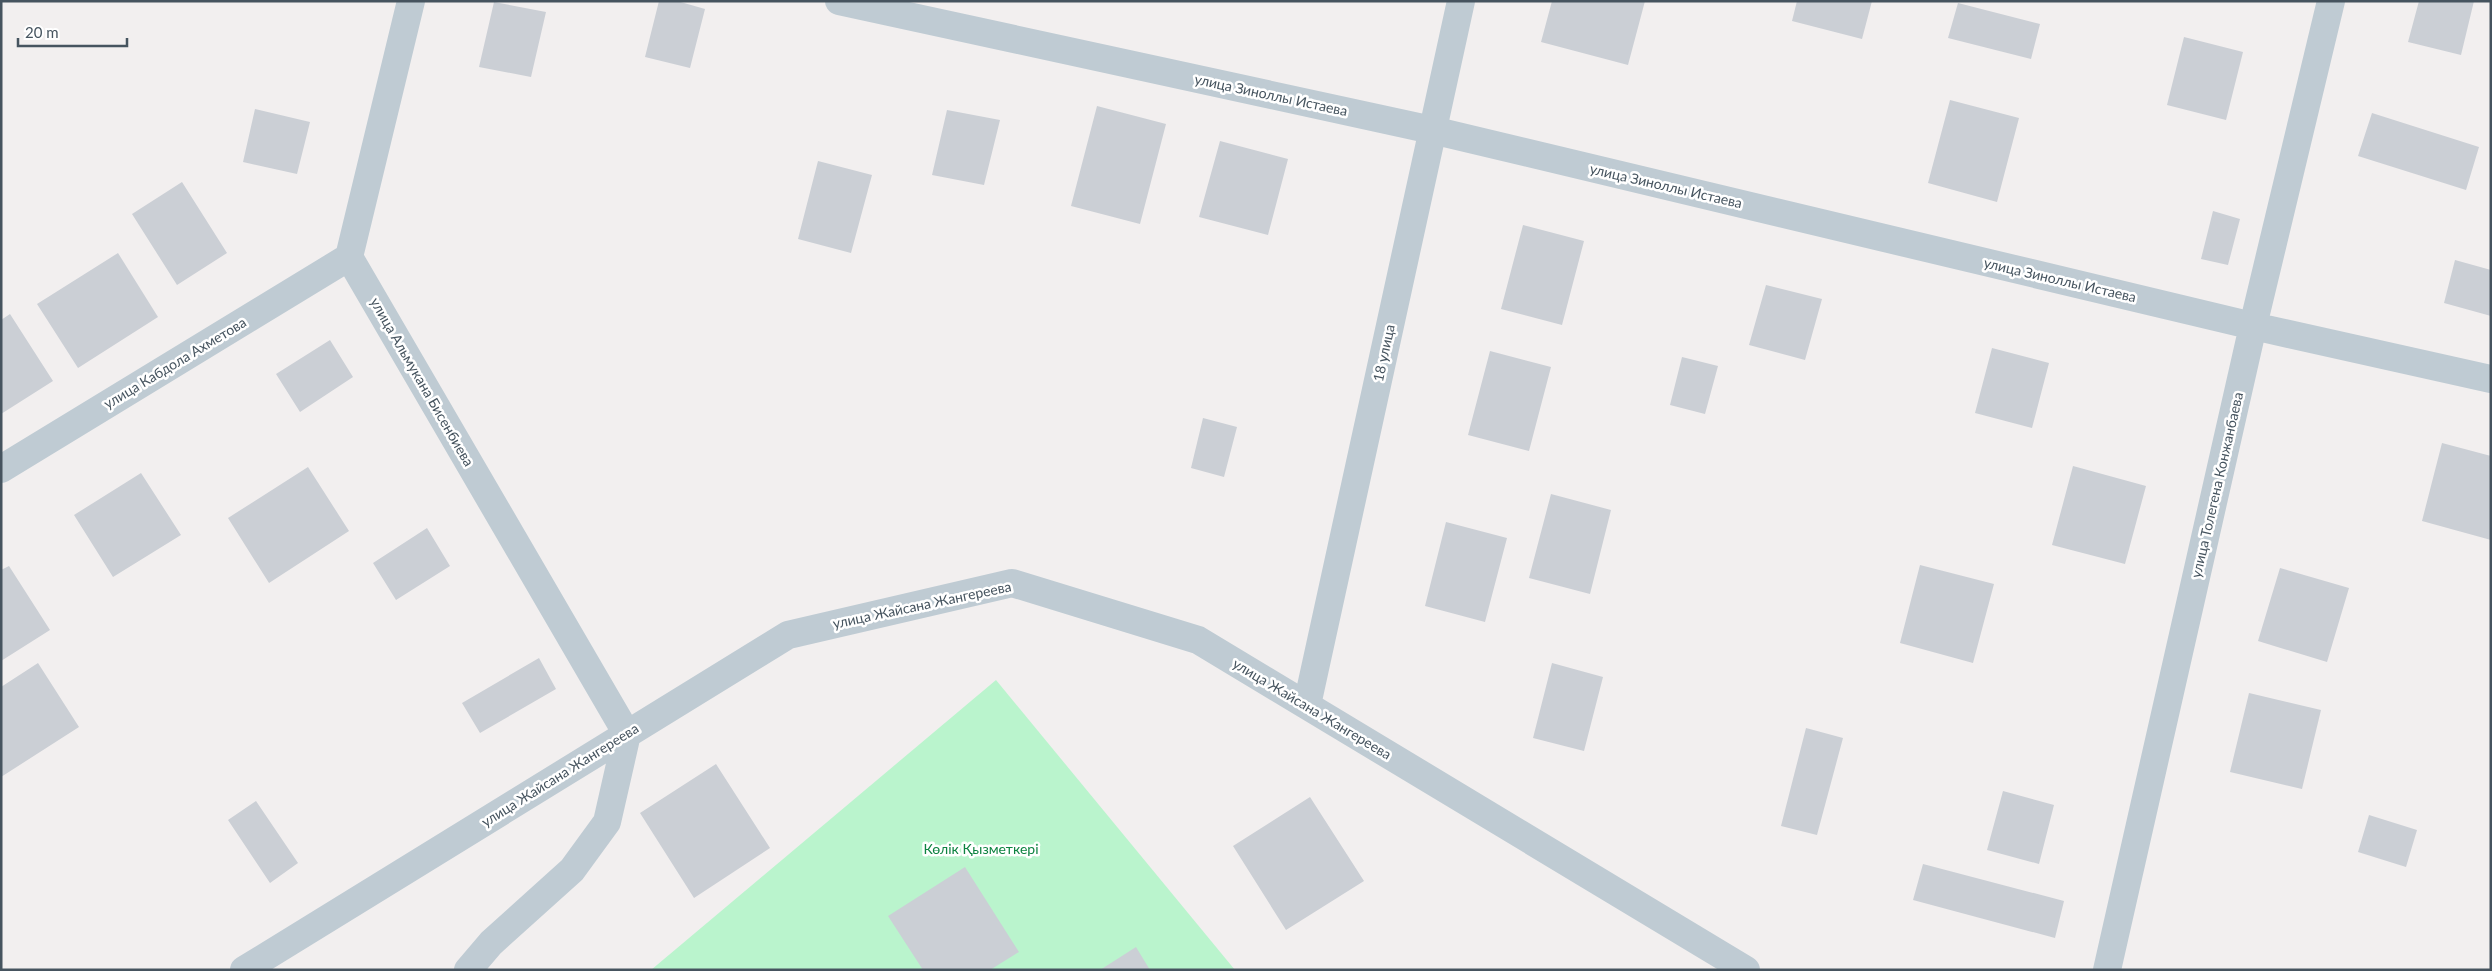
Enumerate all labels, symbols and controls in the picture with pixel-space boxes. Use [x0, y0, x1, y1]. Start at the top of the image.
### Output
scale bar [18, 15, 126, 47]
text: 20 m [25, 23, 59, 41]
street label: улица Зиноллы Истаева [1193, 70, 1349, 119]
street label: улица Зиноллы Истаева [1588, 160, 1744, 211]
street label: улица Зиноллы Истаева [1982, 254, 2138, 305]
street label: улица Альмукана Бисенбиева [367, 294, 478, 469]
street label: улица Кабдола Ахметова [100, 313, 249, 412]
street label: 18 улица [1369, 323, 1398, 383]
street label: улица Толегена Конжанбаева [2187, 390, 2246, 579]
street label: улица Жайсана Жангереева [831, 577, 1013, 632]
street label: улица Жайсана Жангереева [1230, 654, 1395, 763]
street label: улица Жайсана Жангереева [478, 719, 641, 830]
park label: Көлік Қызметкері [923, 840, 1039, 857]

